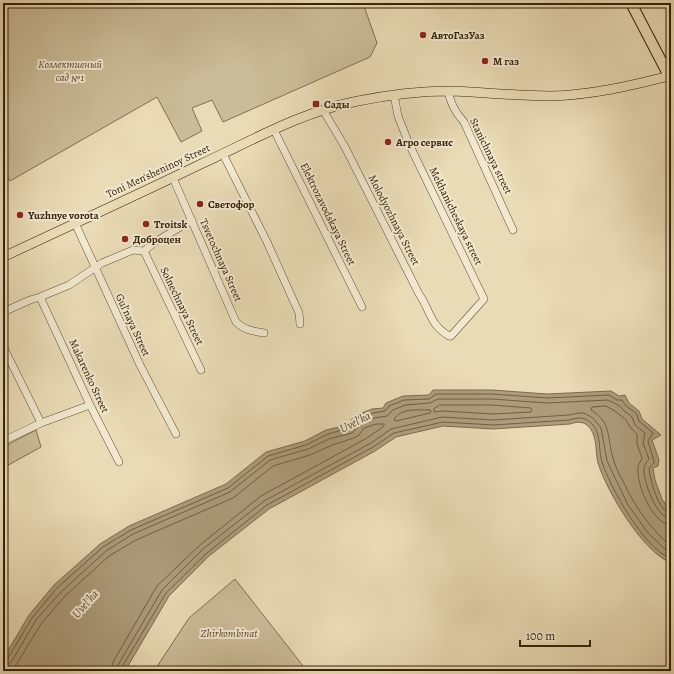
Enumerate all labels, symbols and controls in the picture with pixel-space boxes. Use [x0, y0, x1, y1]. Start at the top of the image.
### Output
place label: АвтоГазУаз [430, 28, 485, 43]
marker: АвтоГазУаз [418, 30, 428, 40]
place label: М газ [493, 54, 519, 69]
marker: М газ [480, 56, 490, 66]
park label: Коллективный сад №1 [38, 57, 103, 85]
place label: Сады [324, 97, 350, 112]
marker: Сады [311, 99, 321, 109]
street label: Stanichnaya street [466, 115, 516, 197]
place label: Агро сервис [395, 135, 453, 150]
marker: Агро сервис [383, 137, 393, 147]
street label: Toni Men'sheninoy Street [104, 140, 213, 202]
street label: Elektrozavodskaya Street [297, 160, 360, 268]
street label: Mekhanicheskaya street [426, 164, 486, 268]
street label: Molodyozhnaya Street [365, 172, 424, 268]
place label: Светофор [208, 197, 254, 212]
marker: Светофор [195, 199, 205, 209]
place label: Yuzhnye vorota [27, 208, 99, 223]
marker: Yuzhnye vorota [15, 210, 25, 220]
street label: Tsvetochnaya Street [196, 216, 246, 304]
place label: Troitsk [154, 217, 188, 232]
marker: Troitsk [141, 219, 151, 229]
place label: Доброцен [133, 232, 182, 247]
marker: Доброцен [120, 234, 130, 244]
street label: Solnechnaya Street [157, 264, 208, 348]
street label: Gul'naya Street [112, 291, 154, 359]
street label: Makarenko Street [65, 337, 113, 416]
water label: Uvel'ka [337, 407, 374, 437]
water label: Uvel'ka [68, 586, 102, 622]
scale bar [520, 622, 590, 648]
park label: Zhirkombinat [201, 626, 258, 641]
text: 100 m [526, 628, 555, 644]

